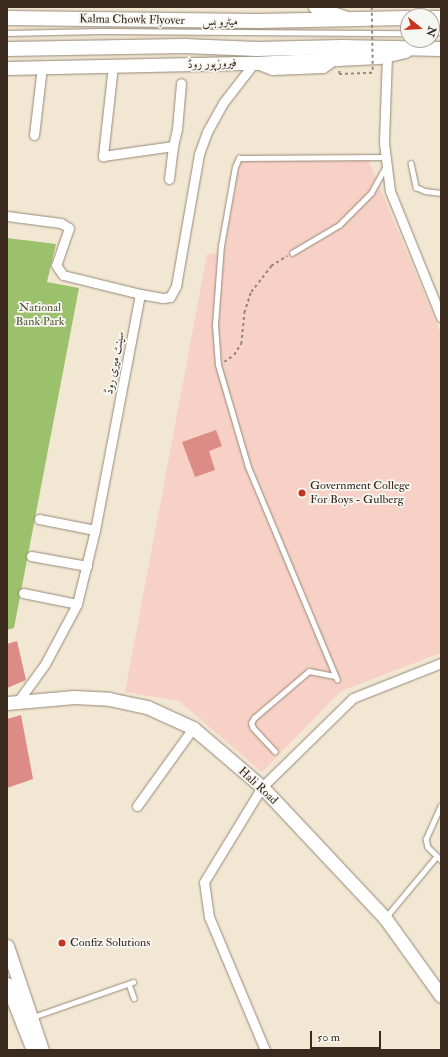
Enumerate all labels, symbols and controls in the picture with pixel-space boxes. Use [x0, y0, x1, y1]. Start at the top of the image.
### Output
north arrow [400, 8, 440, 48]
street label: Kalma Chowk Flyover [79, 12, 185, 28]
street label: میٹرو بس [202, 15, 238, 29]
text: N [423, 25, 439, 38]
street label: فیروزپور روڈ [187, 56, 237, 72]
park label: National Bank Park [15, 301, 65, 329]
street label: سینٹ میری روڈ [102, 330, 128, 396]
place label: Government College For Boys - Gulberg [310, 479, 410, 507]
marker: Government College For Boys - Gulberg [297, 488, 307, 498]
street label: Hali Road [235, 764, 281, 808]
place label: Confiz Solutions [70, 936, 150, 950]
marker: Confiz Solutions [57, 938, 67, 948]
scale bar [312, 1023, 383, 1049]
text: 50 m [317, 1030, 340, 1045]

